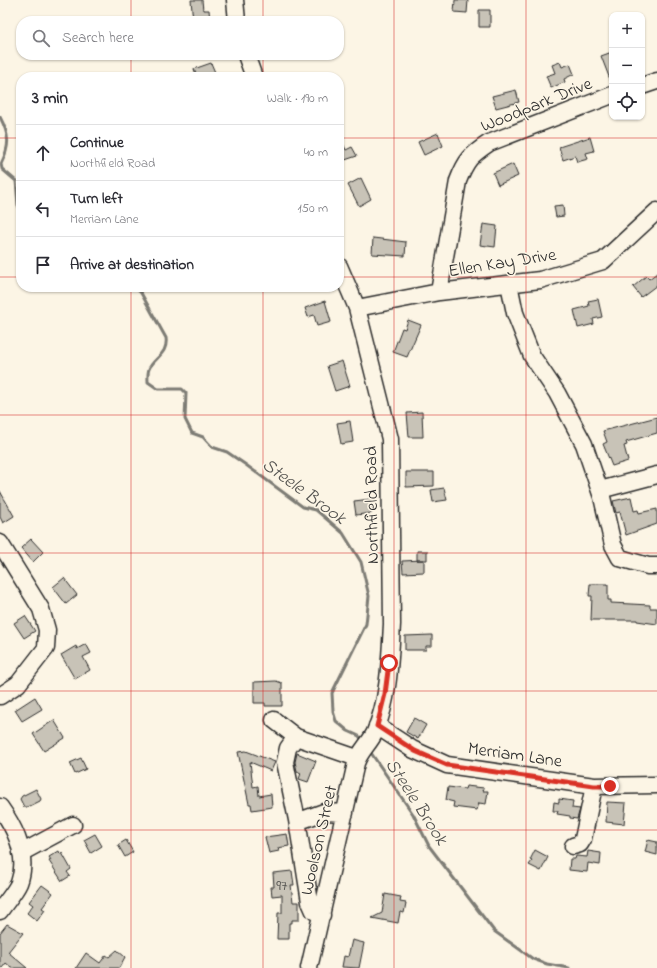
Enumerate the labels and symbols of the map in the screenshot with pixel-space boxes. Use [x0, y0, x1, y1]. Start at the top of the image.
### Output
street label: Woodpark Drive [477, 71, 597, 140]
street label: Ellen Kay Drive [446, 242, 559, 285]
street label: Northfield Road [359, 446, 387, 564]
water label: Steele Brook [256, 452, 352, 532]
route start [380, 654, 398, 672]
street label: Merriam Lane [466, 737, 564, 776]
water label: Steele Brook [378, 754, 454, 851]
route end [601, 777, 619, 795]
street label: Woolson Street [295, 783, 345, 898]
house number: 97 [276, 874, 288, 898]

